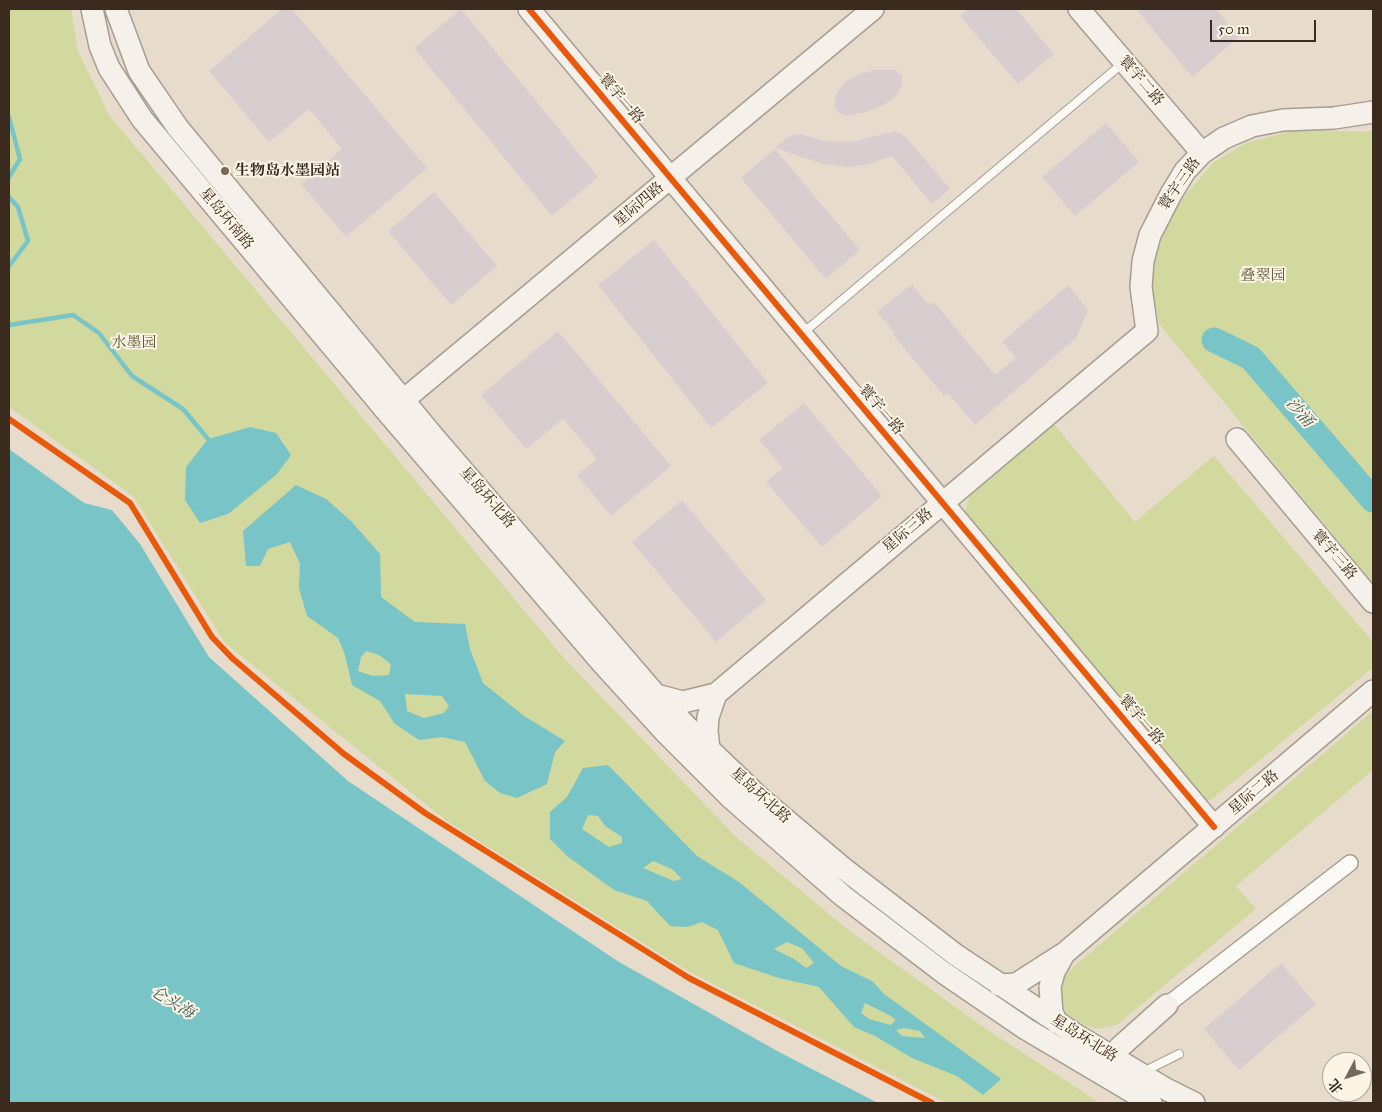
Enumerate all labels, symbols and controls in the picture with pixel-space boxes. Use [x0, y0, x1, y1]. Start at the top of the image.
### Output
scale bar [1212, 10, 1318, 42]
text: 50 m [1218, 20, 1250, 38]
street label: 寰宇二路 [1115, 52, 1167, 110]
street label: 寰宇一路 [595, 70, 647, 128]
street label: 寰宇三路 [1155, 154, 1205, 214]
place label: 生物岛水墨园站 [235, 162, 340, 180]
marker: 生物岛水墨园站 [219, 165, 231, 177]
street label: 星际四路 [610, 179, 668, 231]
street label: 星岛环南路 [195, 184, 257, 254]
park label: 叠翠园 [1241, 267, 1285, 285]
park label: 水墨园 [112, 334, 156, 352]
street label: 寰宇一路 [855, 381, 907, 439]
water label: 沙涌 [1281, 395, 1317, 431]
street label: 星岛环北路 [456, 464, 518, 532]
street label: 星际三路 [879, 505, 937, 557]
street label: 寰宇三路 [1308, 526, 1360, 584]
street label: 寰宇一路 [1115, 691, 1167, 749]
street label: 星岛环北路 [726, 764, 794, 828]
street label: 星际二路 [1225, 767, 1283, 819]
water label: 仑头海 [146, 982, 198, 1024]
street label: 星岛环北路 [1047, 1011, 1121, 1067]
north arrow [1322, 1052, 1372, 1102]
text: 北 [1325, 1075, 1347, 1097]

